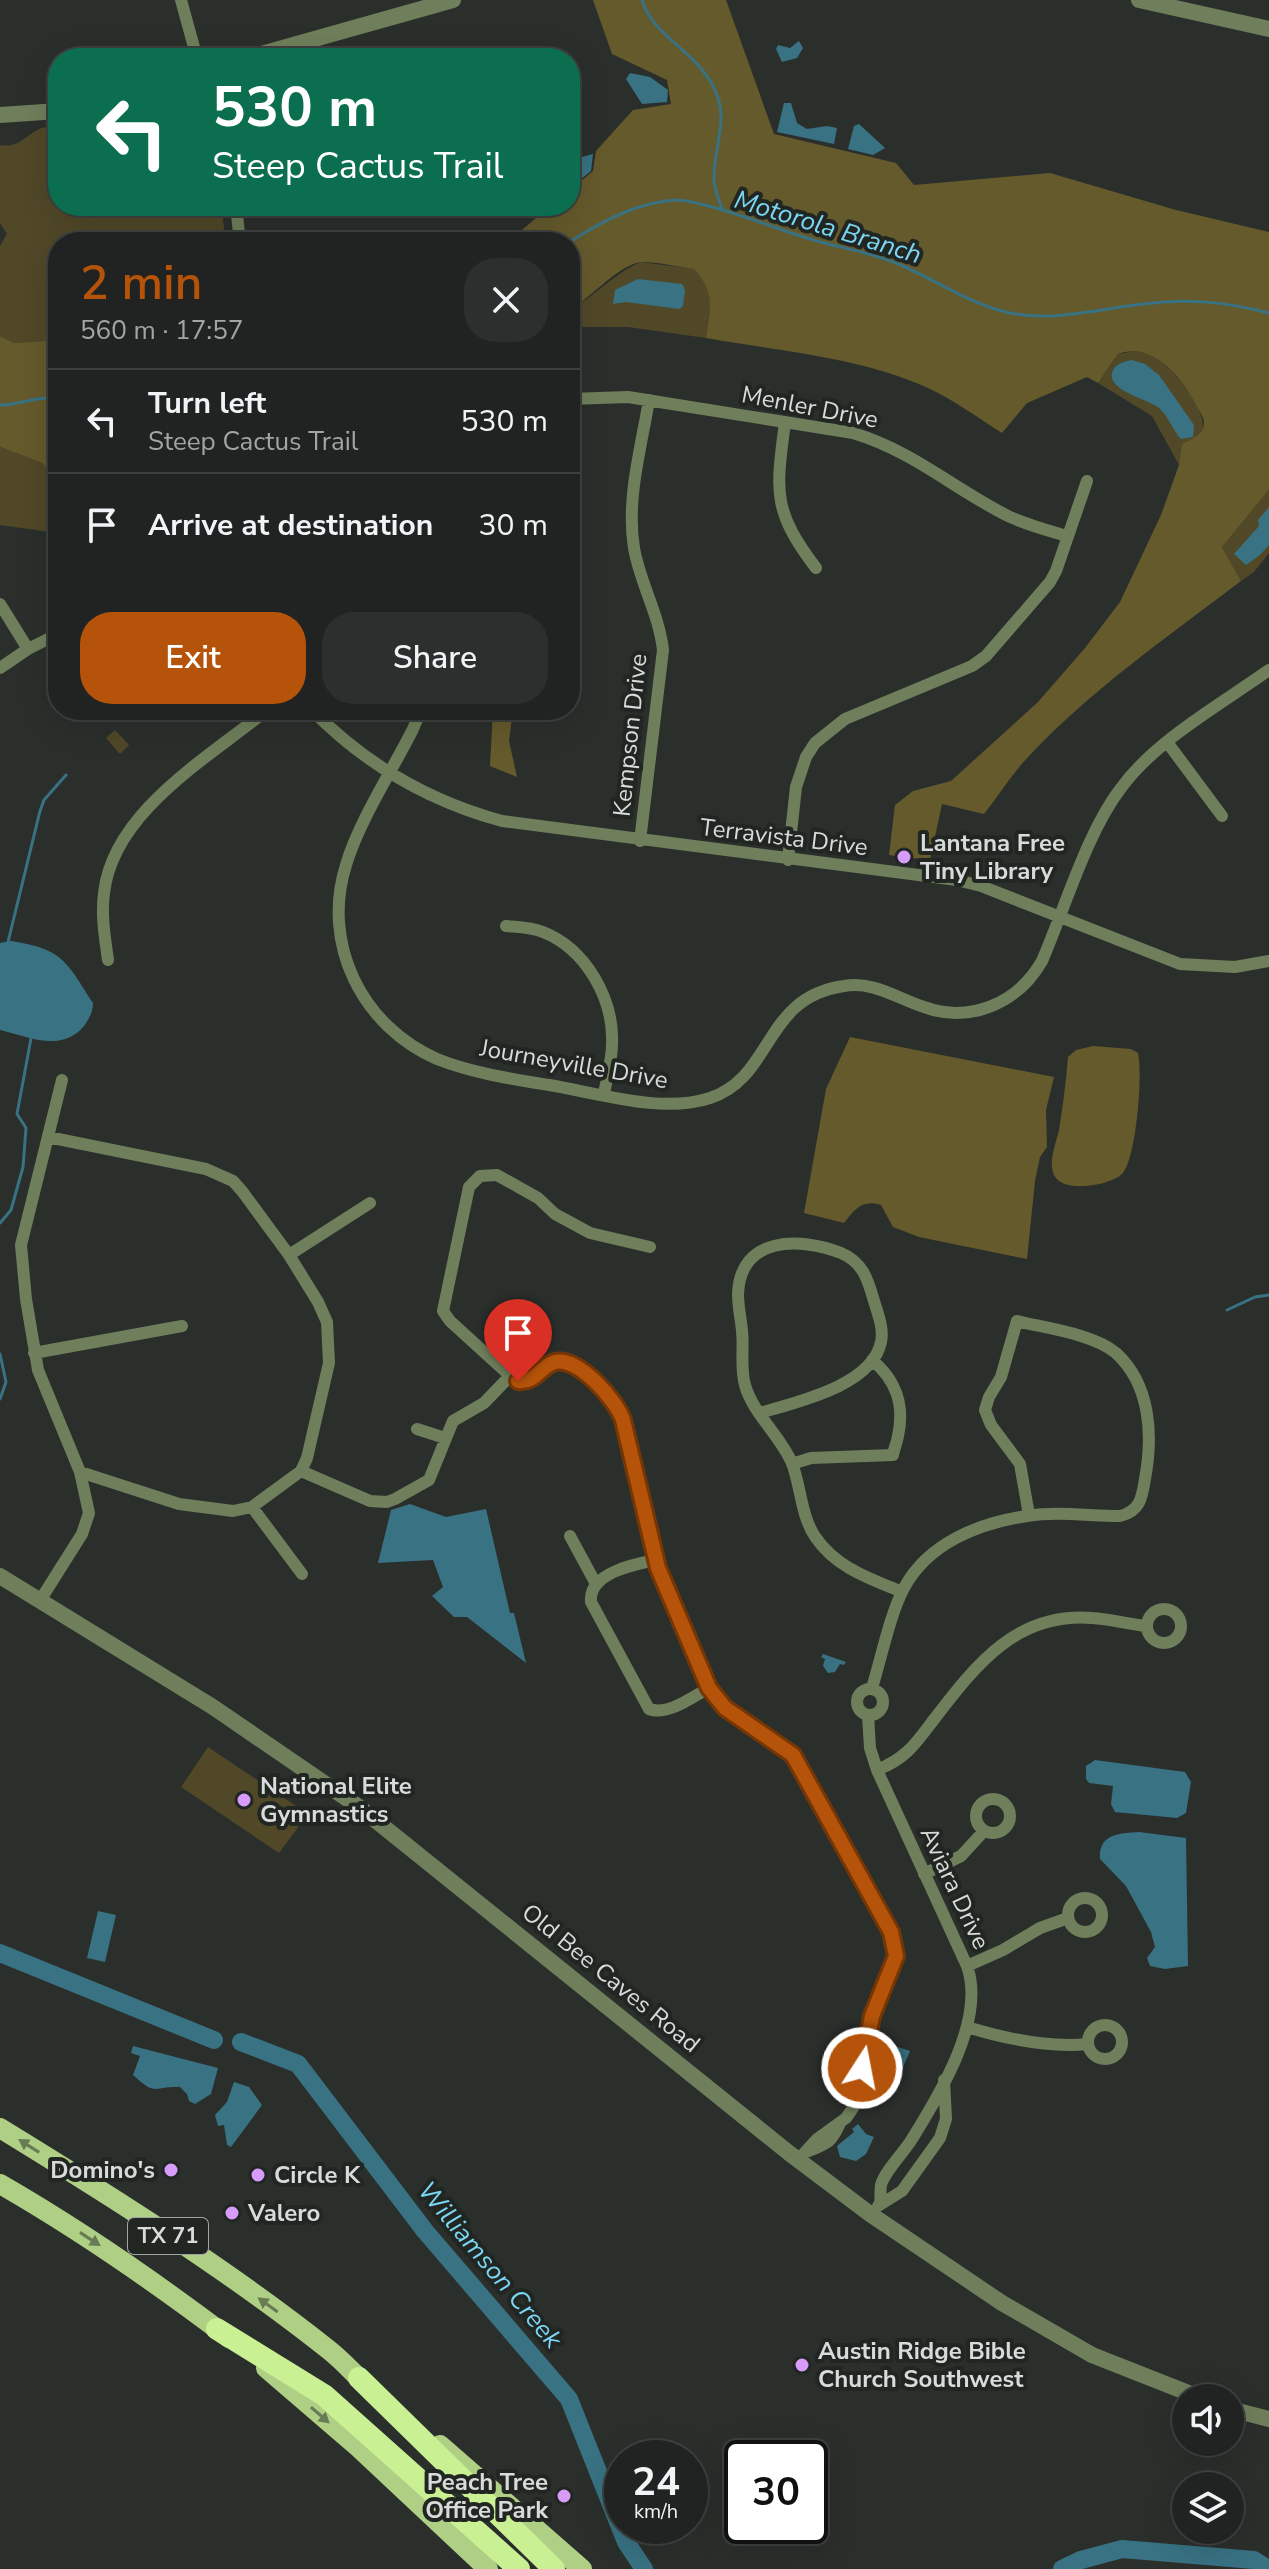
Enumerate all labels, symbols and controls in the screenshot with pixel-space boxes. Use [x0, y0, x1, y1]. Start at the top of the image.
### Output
text: 530 m [212, 69, 377, 146]
icon: left [80, 80, 184, 184]
text: Steep Cactus Trail [212, 142, 504, 191]
water label: Motorola Branch [730, 182, 926, 272]
text: 2 min [80, 250, 202, 316]
button: close [464, 258, 548, 342]
text: 560 m · 17:57 [80, 313, 243, 348]
street label: Menler Drive [739, 378, 881, 436]
text: Turn left [148, 383, 266, 424]
icon: left [80, 399, 124, 443]
text: 530 m [461, 401, 548, 442]
text: Steep Cactus Trail [148, 424, 359, 459]
icon: arrive [80, 503, 124, 547]
text: Arrive at destination [148, 505, 433, 546]
text: 30 m [479, 505, 548, 546]
button: Exit [80, 612, 306, 704]
button: Share [322, 612, 548, 704]
street label: Kempson Drive [606, 652, 654, 818]
street label: Terravista Drive [698, 811, 870, 863]
place label: Lantana Free Tiny Library [920, 827, 1065, 887]
marker: Lantana Free Tiny Library [895, 848, 913, 866]
street label: Journeyville Drive [477, 1032, 670, 1096]
pin [484, 1299, 552, 1381]
icon: arrive [496, 1311, 540, 1355]
place label: National Elite Gymnastics [260, 1770, 412, 1830]
marker: National Elite Gymnastics [235, 1791, 253, 1809]
street label: Aviara Drive [913, 1822, 997, 1954]
street label: Old Bee Caves Road [515, 1896, 707, 2060]
position arrow [820, 2026, 904, 2110]
one-way arrow [18, 2139, 40, 2153]
place label: Domino's [50, 2154, 155, 2186]
place label: Circle K [274, 2159, 361, 2191]
marker: Domino's [162, 2161, 180, 2179]
marker: Circle K [249, 2166, 267, 2184]
water label: Williamson Creek [410, 2174, 571, 2357]
place label: Valero [247, 2197, 320, 2229]
marker: Valero [223, 2204, 241, 2222]
road number: TX 71 [128, 2218, 208, 2254]
one-way arrow [80, 2232, 101, 2247]
one-way arrow [258, 2298, 279, 2314]
place label: Austin Ridge Bible Church Southwest [818, 2335, 1026, 2395]
marker: Austin Ridge Bible Church Southwest [793, 2356, 811, 2374]
map controls [1172, 2384, 1244, 2544]
button: sound [1172, 2384, 1244, 2456]
one-way arrow [311, 2405, 330, 2423]
speed limit sign: 30 [724, 2440, 828, 2544]
text: 24 [632, 2455, 680, 2509]
place label: Peach Tree Office Park [425, 2466, 549, 2526]
button: layers [1172, 2472, 1244, 2544]
marker: Peach Tree Office Park [555, 2487, 573, 2505]
text: km/h [634, 2498, 678, 2525]

